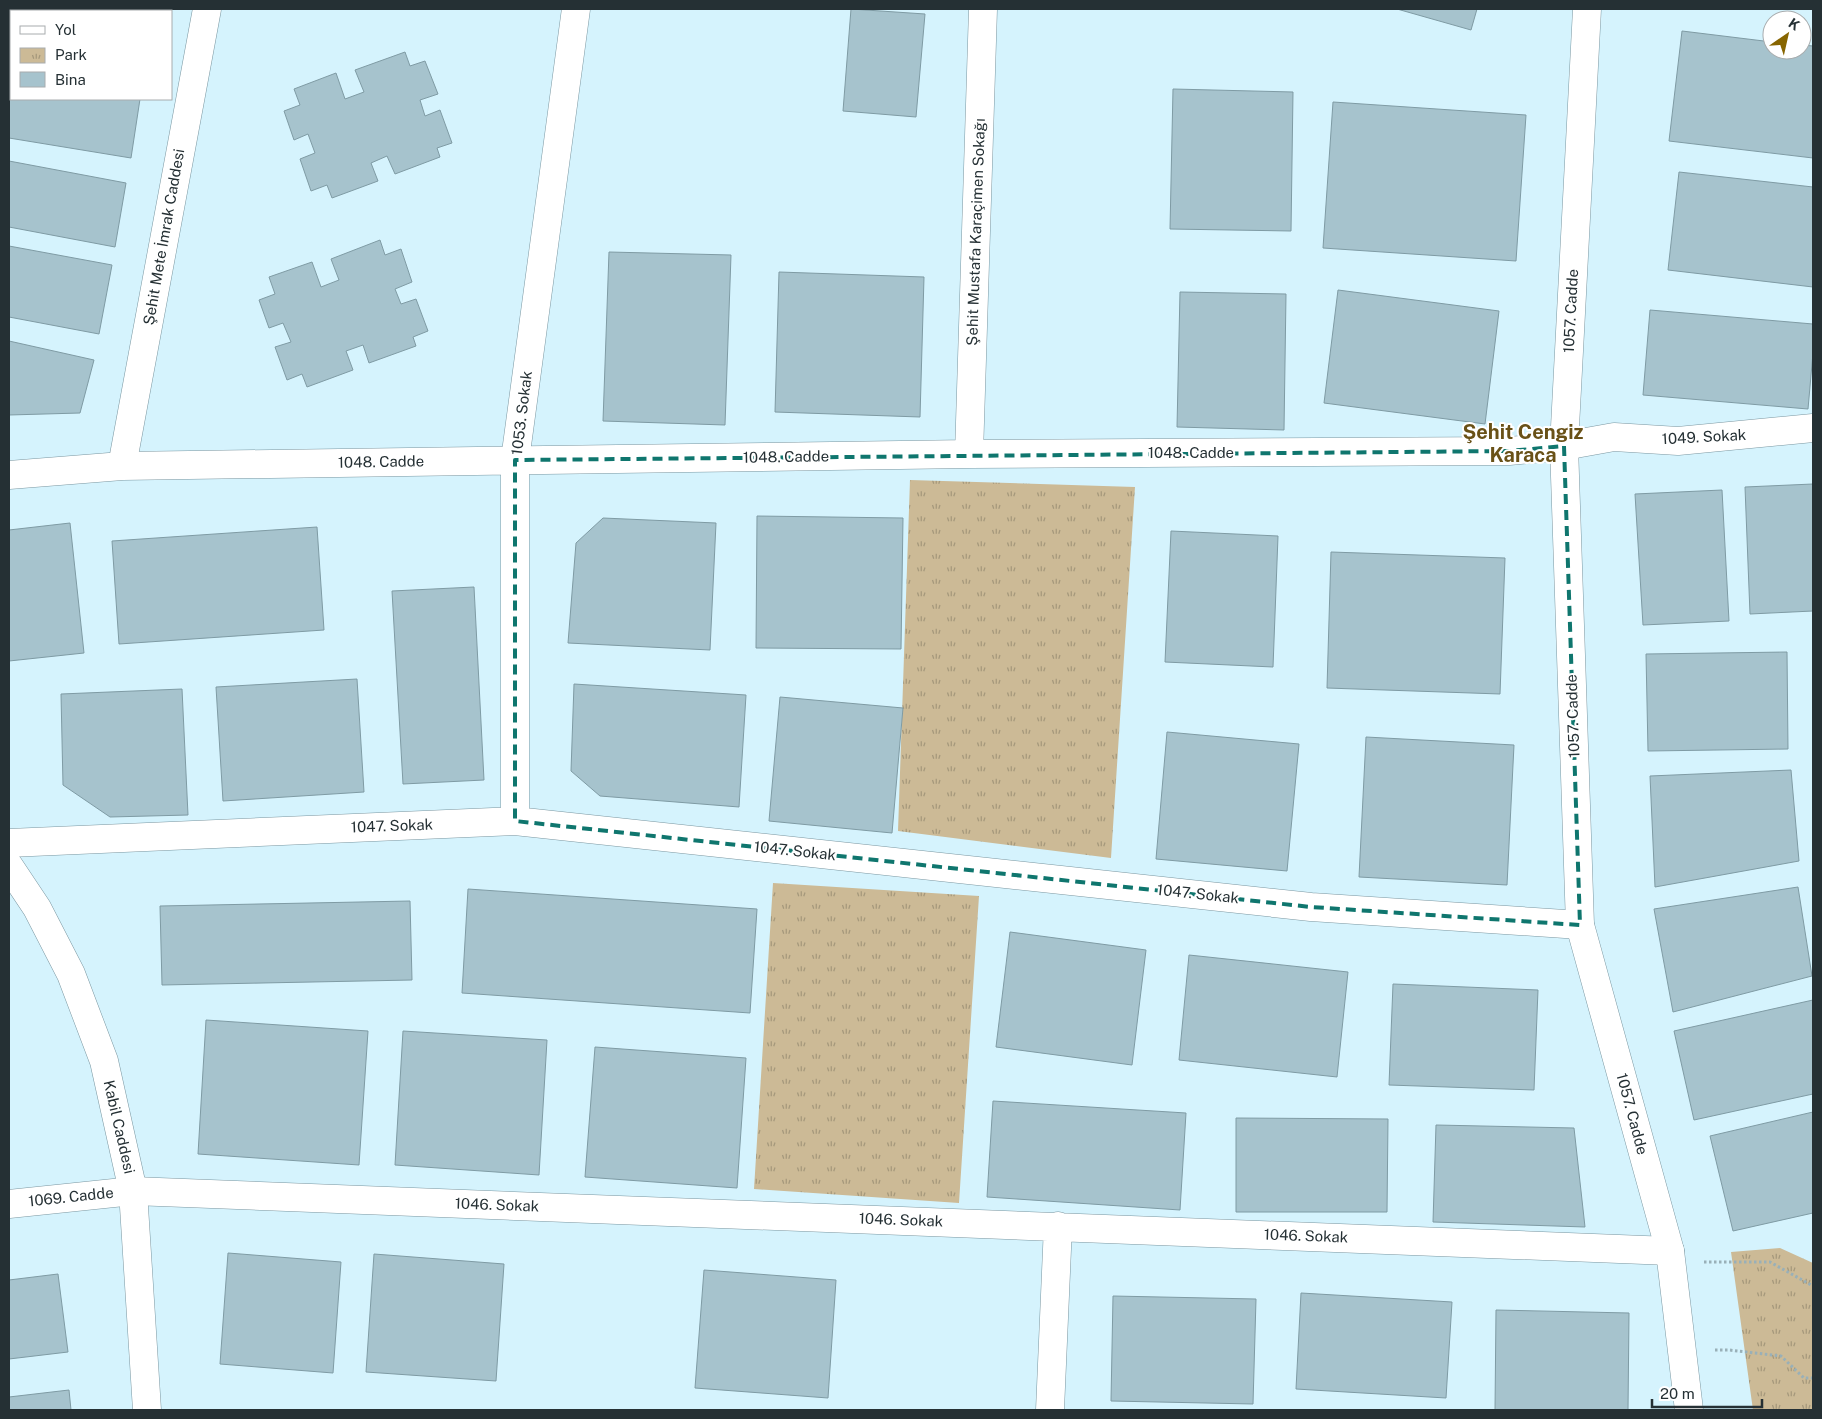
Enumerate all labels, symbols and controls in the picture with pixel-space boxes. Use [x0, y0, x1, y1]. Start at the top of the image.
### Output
legend [10, 10, 172, 100]
north arrow [1762, 10, 1812, 60]
text: K [1786, 15, 1803, 34]
text: Yol [55, 21, 76, 38]
text: Park [55, 46, 87, 63]
text: Bina [55, 71, 86, 88]
street label: Şehit Mustafa Karaçimen Sokağı [963, 118, 988, 346]
street label: Şehit Mete İmrak Caddesi [139, 147, 187, 326]
street label: 1057. Cadde [1560, 269, 1581, 353]
street label: 1053. Sokak [508, 370, 535, 456]
district label: Şehit Cengiz Karaca [1463, 420, 1584, 467]
street label: 1049. Sokak [1661, 426, 1747, 447]
street label: 1048. Cadde [1148, 444, 1234, 461]
street label: 1048. Cadde [743, 447, 829, 466]
street label: 1048. Cadde [338, 452, 424, 471]
street label: 1057. Cadde [1563, 674, 1582, 758]
street label: 1047. Sokak [351, 816, 433, 835]
street label: 1047. Sokak [753, 838, 837, 863]
street label: 1047. Sokak [1156, 881, 1240, 906]
street label: 1057. Cadde [1613, 1071, 1652, 1157]
street label: Kabil Caddesi [100, 1078, 139, 1175]
street label: 1069. Cadde [27, 1184, 114, 1209]
street label: 1046. Sokak [455, 1195, 539, 1214]
street label: 1046. Sokak [859, 1210, 943, 1229]
street label: 1046. Sokak [1264, 1226, 1348, 1245]
scale bar [1652, 1376, 1762, 1408]
text: 20 m [1660, 1385, 1695, 1402]

